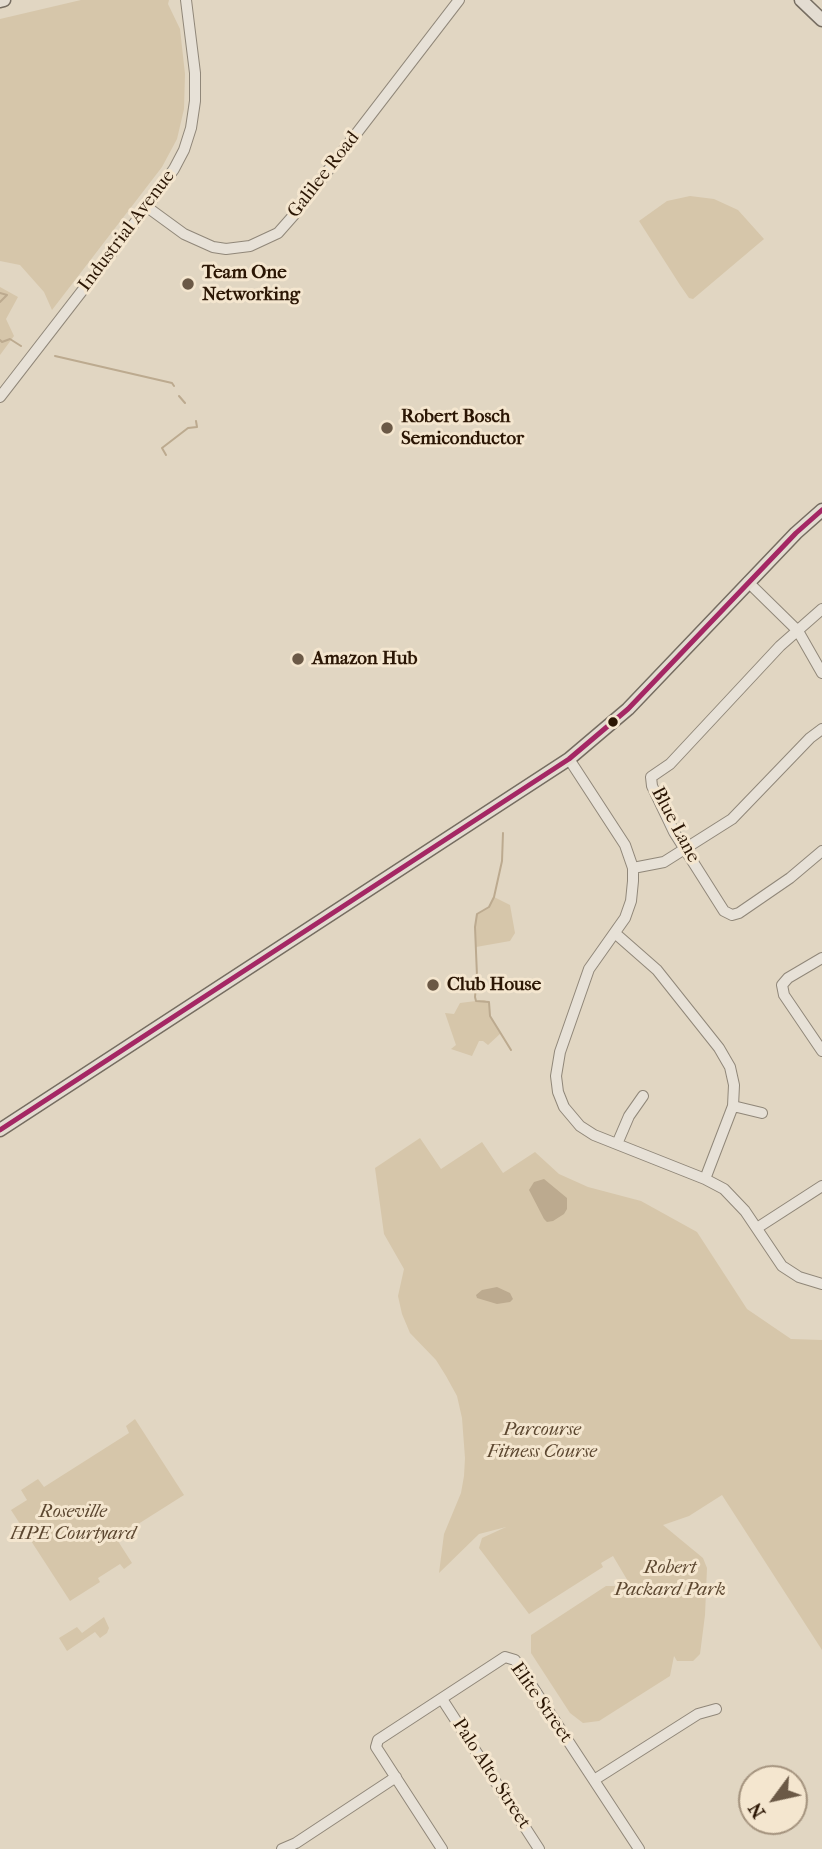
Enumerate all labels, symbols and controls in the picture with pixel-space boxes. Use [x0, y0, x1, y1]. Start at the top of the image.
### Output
street label: Galilee Road [283, 127, 365, 223]
street label: Industrial Avenue [74, 166, 180, 296]
place label: Team One Networking [202, 262, 300, 306]
marker: Team One Networking [180, 276, 196, 292]
place label: Robert Bosch Semiconductor [401, 406, 524, 450]
marker: Robert Bosch Semiconductor [379, 420, 395, 436]
place label: Amazon Hub [312, 648, 417, 670]
marker: Amazon Hub [290, 651, 306, 667]
unlabelled marker [606, 715, 620, 729]
street label: Blue Lane [646, 783, 704, 867]
place label: Club House [447, 974, 541, 996]
marker: Club House [425, 977, 441, 993]
park label: Parcourse Fitness Course [487, 1419, 597, 1463]
park label: Roseville HPE Courtyard [10, 1501, 136, 1545]
park label: Robert Packard Park [614, 1557, 726, 1601]
street label: Elite Street [505, 1658, 577, 1748]
street label: Palo Alto Street [447, 1715, 535, 1833]
north arrow [738, 1765, 808, 1835]
text: N [744, 1798, 770, 1822]

